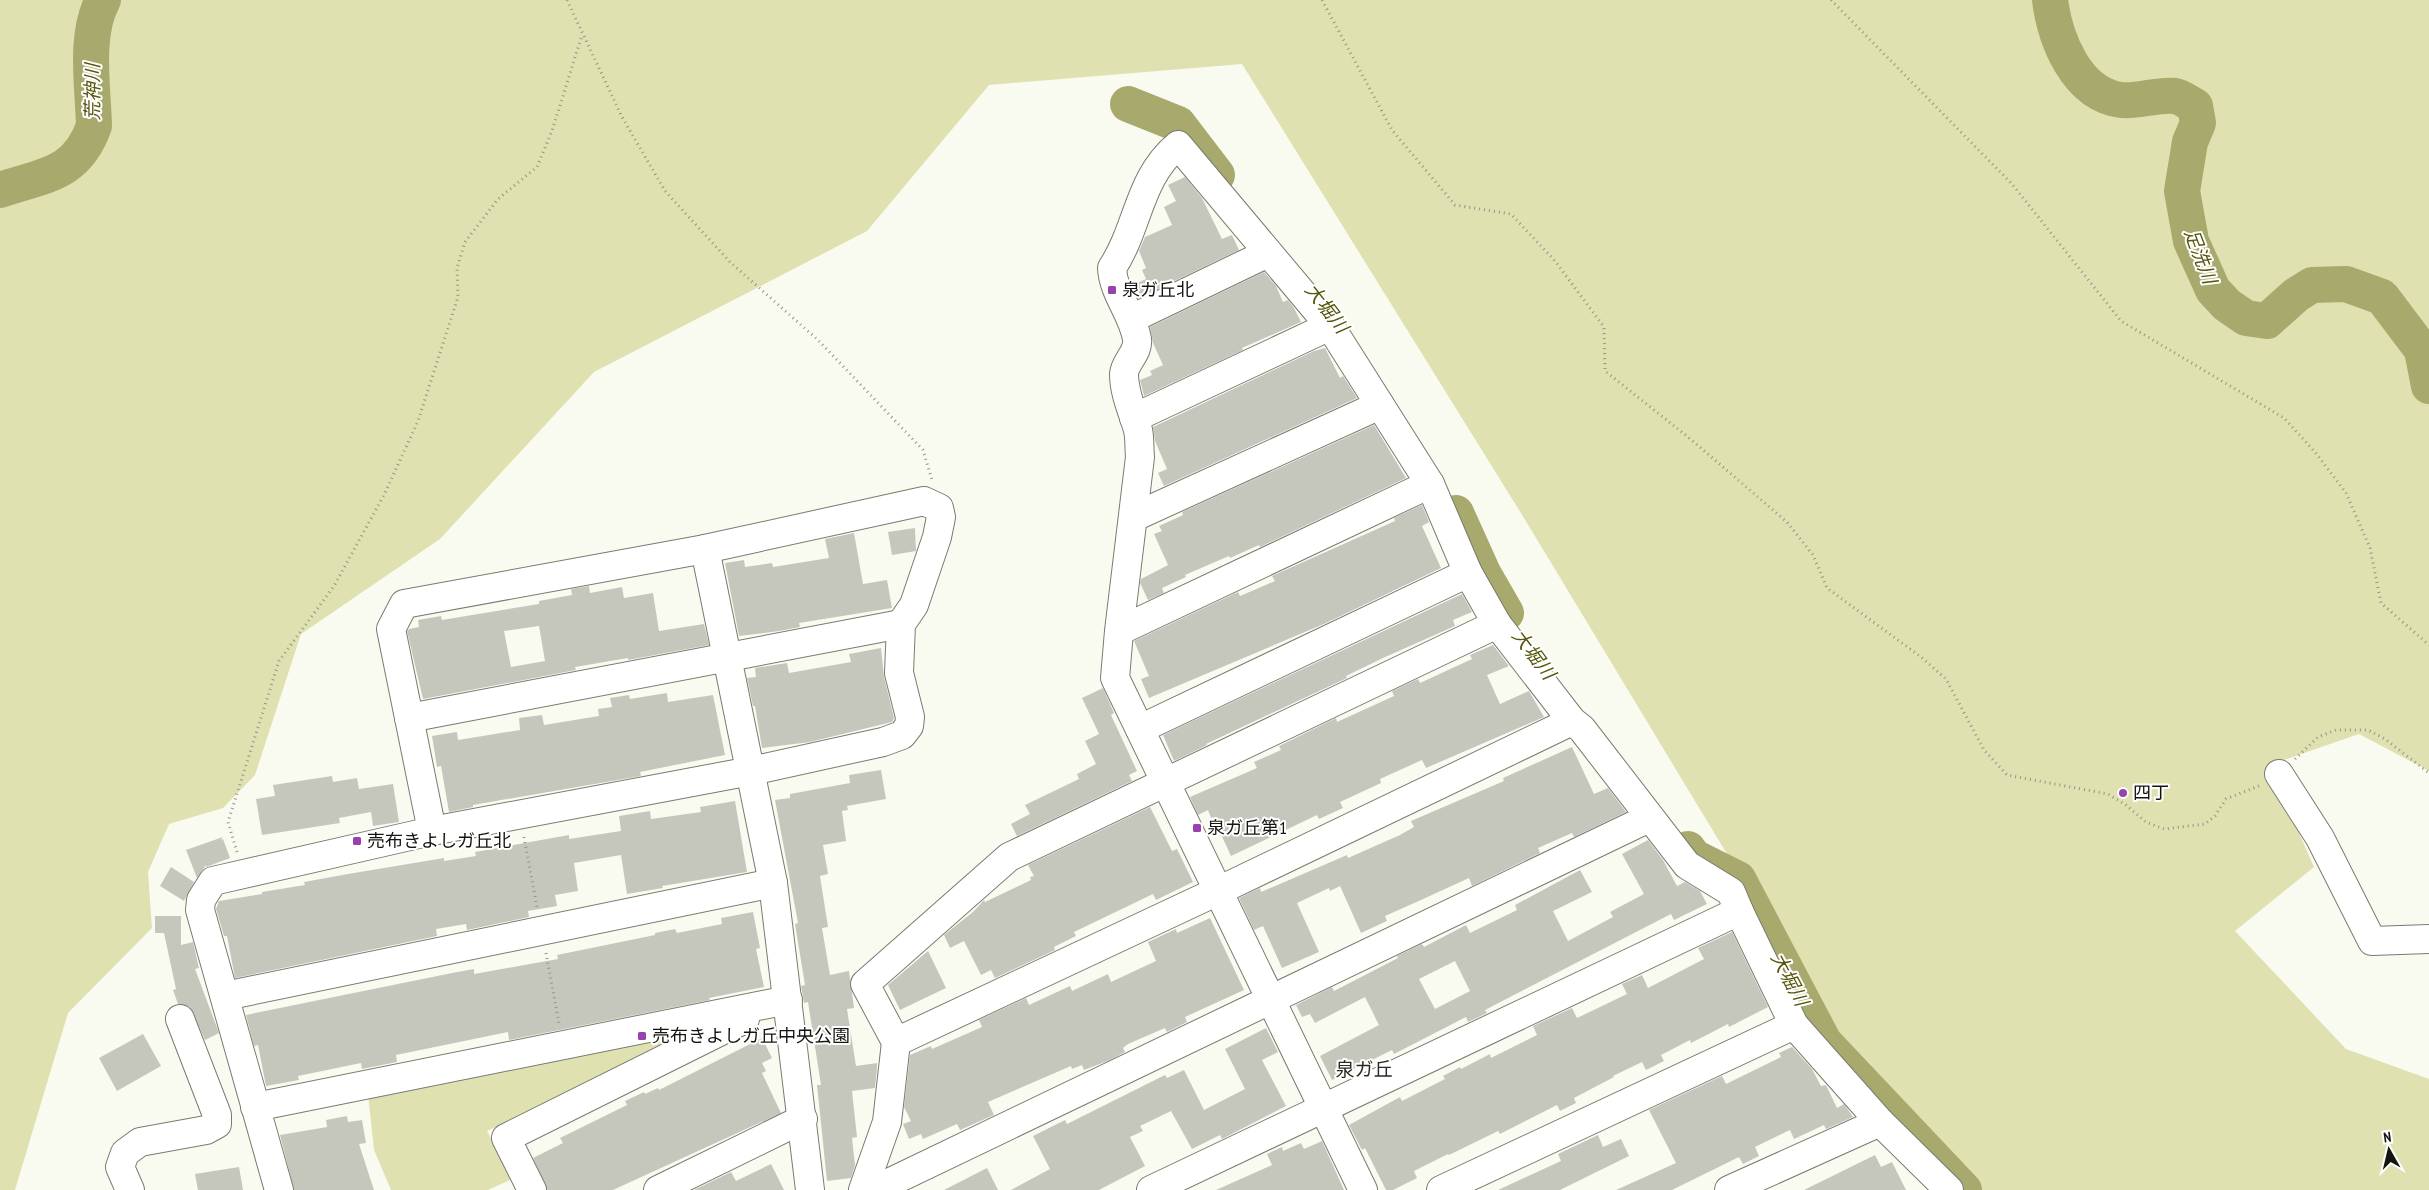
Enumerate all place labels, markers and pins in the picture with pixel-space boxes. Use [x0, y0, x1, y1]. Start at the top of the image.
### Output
place label: 泉ガ丘北 [1122, 278, 1194, 301]
marker: 泉ガ丘北 [1106, 284, 1118, 296]
place label: 四丁 [2133, 781, 2169, 804]
marker: 四丁 [2117, 787, 2129, 799]
place label: 泉ガ丘第1 [1207, 816, 1287, 839]
marker: 泉ガ丘第1 [1191, 822, 1203, 834]
place label: 売布きよしガ丘北 [367, 829, 511, 852]
marker: 売布きよしガ丘北 [351, 835, 363, 847]
place label: 売布きよしガ丘中央公園 [652, 1024, 850, 1047]
marker: 売布きよしガ丘中央公園 [636, 1030, 648, 1042]

